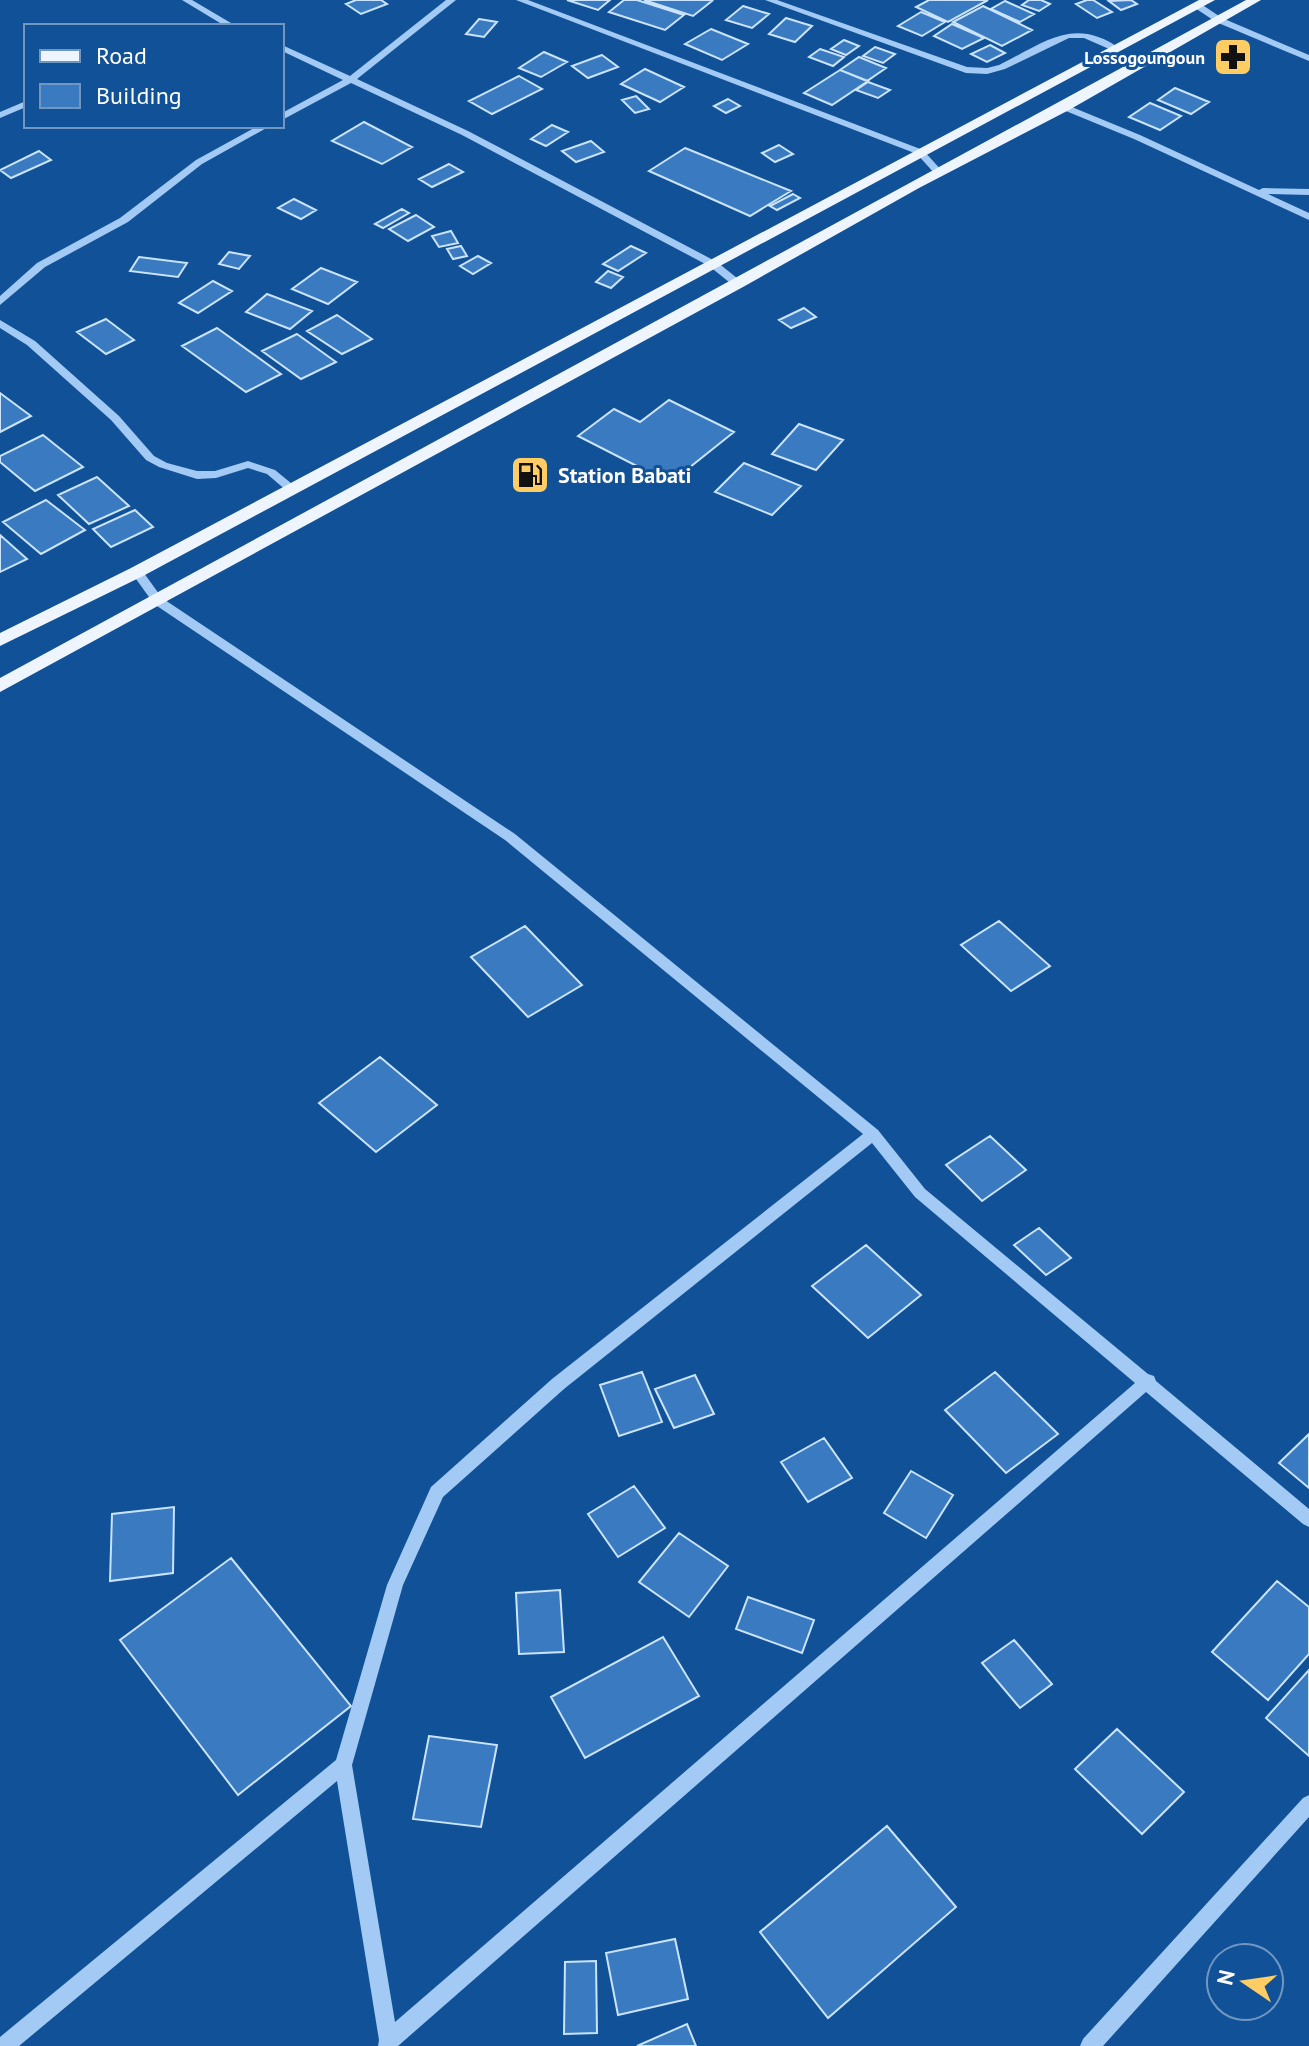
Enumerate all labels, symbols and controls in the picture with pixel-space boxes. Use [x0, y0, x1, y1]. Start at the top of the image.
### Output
legend [24, 24, 284, 128]
pharmacy icon: Lossogoungoun [1212, 36, 1254, 78]
text: Road [96, 40, 147, 71]
place label: Lossogoungoun [1084, 46, 1205, 69]
text: Building [96, 80, 182, 111]
fuel station icon: Station Babati [509, 454, 551, 496]
place label: Station Babati [558, 461, 691, 489]
north arrow [1205, 1942, 1285, 2022]
text: N [1210, 1967, 1241, 1988]

